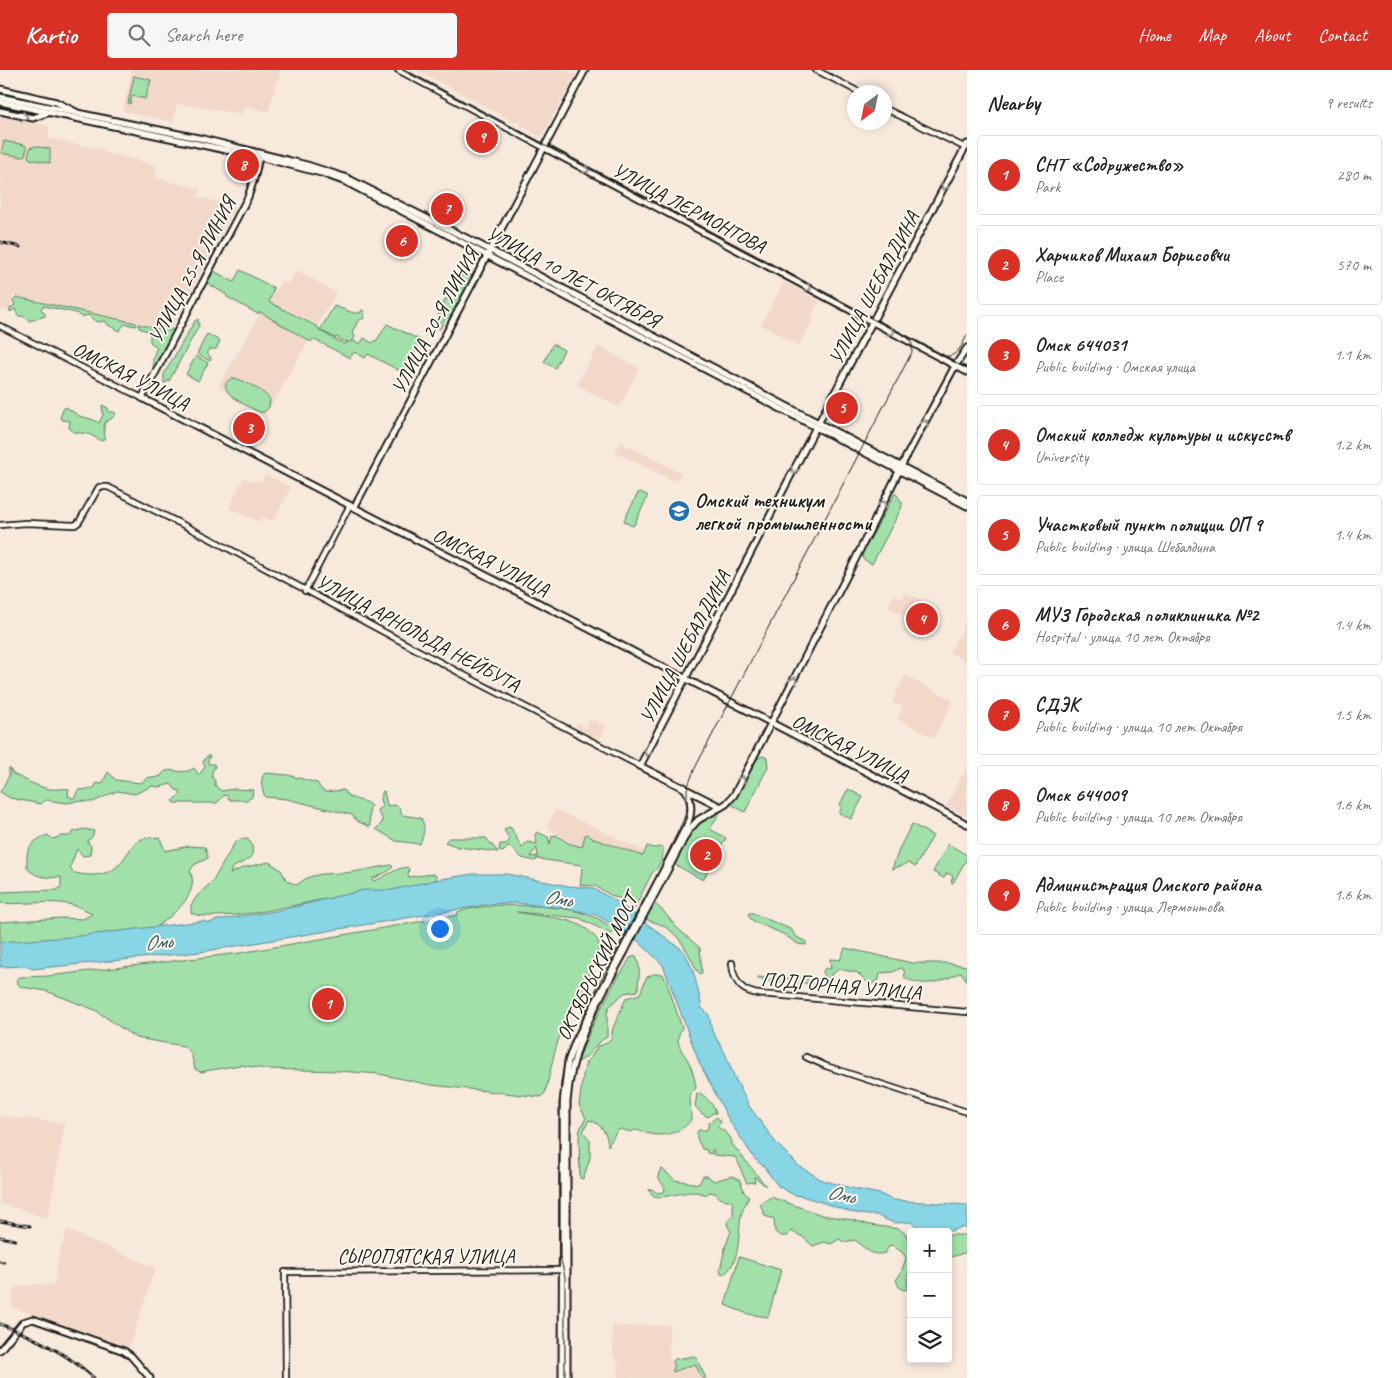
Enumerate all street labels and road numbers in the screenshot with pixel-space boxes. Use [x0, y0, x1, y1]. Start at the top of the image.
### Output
street label: УЛИЦА ЛЕРМОНТОВА [608, 157, 770, 259]
street label: УЛИЦА 25-Я ЛИНИЯ [143, 190, 242, 347]
street label: УЛИЦА ШЕБАЛДИНА [823, 207, 925, 369]
street label: УЛИЦА 10 ЛЕТ ОКТЯБРЯ [482, 221, 666, 335]
street label: УЛИЦА 20-Я ЛИНИЯ [386, 241, 485, 398]
street label: ОМСКАЯ УЛИЦА [69, 336, 194, 416]
street label: ОМСКАЯ УЛИЦА [429, 522, 554, 602]
street label: УЛИЦА ШЕБАЛДИНА [634, 566, 736, 728]
street label: УЛИЦА АРНОЛЬДА НЕЙБУТА [312, 569, 525, 698]
street label: ОМСКАЯ УЛИЦА [788, 708, 913, 788]
street label: ОКТЯБРЬСКИЙ МОСТ [551, 885, 645, 1044]
street label: ПОДГОРНАЯ УЛИЦА [760, 967, 923, 1006]
street label: СЫРОПЯТСКАЯ УЛИЦА [337, 1244, 516, 1269]

